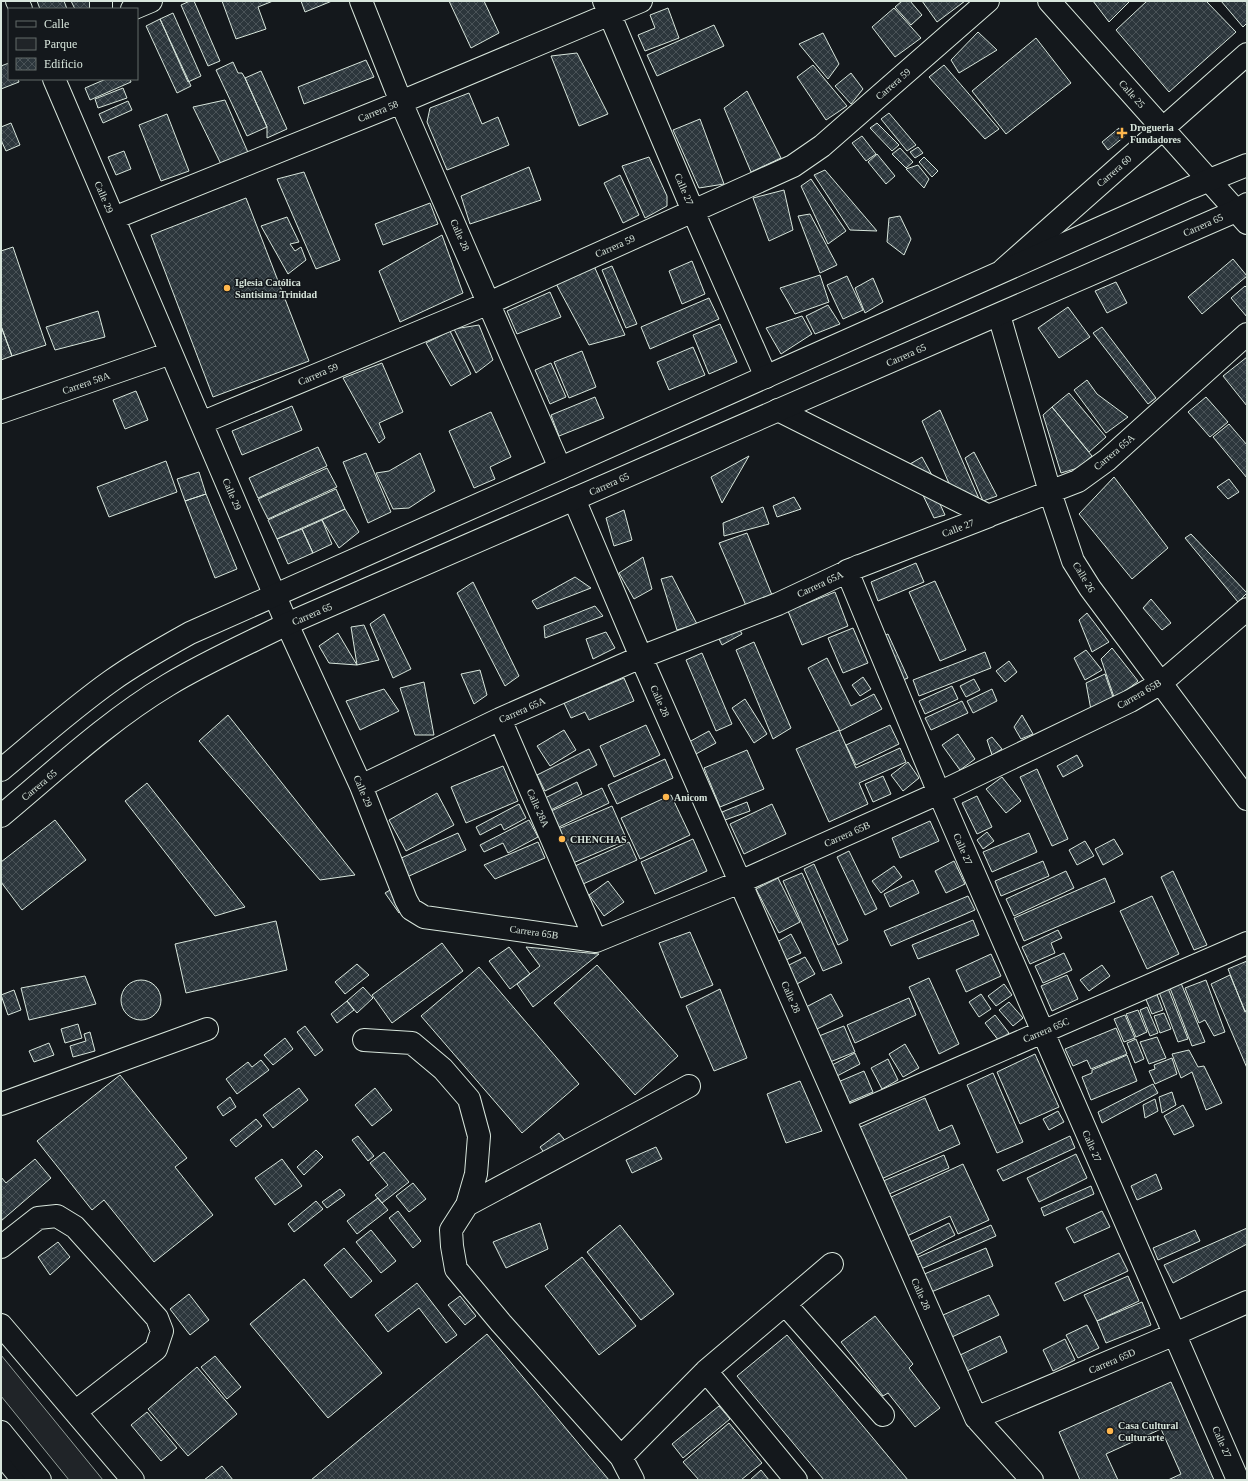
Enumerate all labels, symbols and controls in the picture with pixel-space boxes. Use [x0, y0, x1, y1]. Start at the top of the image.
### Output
legend [8, 8, 138, 80]
text: Calle [44, 17, 69, 31]
text: Parque [44, 37, 77, 51]
text: Edificio [44, 57, 83, 71]
street label: Carrera 59 [873, 66, 913, 102]
street label: Calle 25 [1117, 78, 1147, 110]
street label: Carrera 58 [356, 98, 400, 124]
place label: Drogueria Fundadores [1130, 122, 1181, 145]
marker: Drogueria Fundadores [1117, 128, 1127, 138]
street label: Carrera 60 [1094, 153, 1134, 189]
street label: Calle 27 [672, 171, 696, 207]
street label: Calle 29 [92, 179, 116, 215]
street label: Carrera 65 [1181, 211, 1225, 239]
street label: Calle 28 [448, 217, 472, 253]
street label: Carrera 59 [593, 232, 637, 260]
place label: Iglesia Católica Santisima Trinidad [235, 277, 318, 300]
marker: Iglesia Católica Santisima Trinidad [222, 283, 232, 293]
street label: Carrera 65 [884, 341, 928, 369]
street label: Carrera 59 [296, 361, 340, 387]
street label: Carrera 58A [61, 369, 112, 396]
street label: Carrera 65A [1091, 431, 1137, 472]
street label: Carrera 65 [587, 470, 631, 498]
street label: Calle 29 [220, 476, 244, 512]
street label: Calle 27 [940, 517, 976, 539]
street label: Calle 26 [1071, 560, 1097, 594]
street label: Carrera 65A [795, 568, 846, 599]
street label: Carrera 65 [290, 601, 334, 627]
street label: Carrera 65B [1115, 677, 1163, 711]
street label: Calle 28 [648, 683, 672, 719]
street label: Carrera 65A [497, 695, 548, 725]
street label: Carrera 65 [19, 767, 59, 803]
street label: Calle 29 [351, 773, 375, 809]
street label: Calle 28A [525, 787, 552, 830]
marker: Anicom [661, 792, 671, 802]
place label: Anicom [674, 792, 708, 803]
street label: Carrera 65B [822, 819, 872, 849]
street label: Calle 27 [951, 831, 975, 867]
marker: CHENCHAS [557, 834, 567, 844]
place label: CHENCHAS [570, 834, 627, 845]
street label: Carrera 65B [509, 923, 559, 941]
street label: Calle 28 [779, 979, 803, 1015]
street label: Carrera 65C [1021, 1015, 1071, 1045]
street label: Calle 27 [1080, 1128, 1104, 1164]
street label: Calle 28 [909, 1276, 933, 1312]
street label: Carrera 65D [1087, 1346, 1137, 1376]
place label: Casa Cultural Culturarte [1118, 1420, 1179, 1443]
street label: Calle 27 [1210, 1424, 1234, 1460]
marker: Casa Cultural Culturarte [1105, 1426, 1115, 1436]

